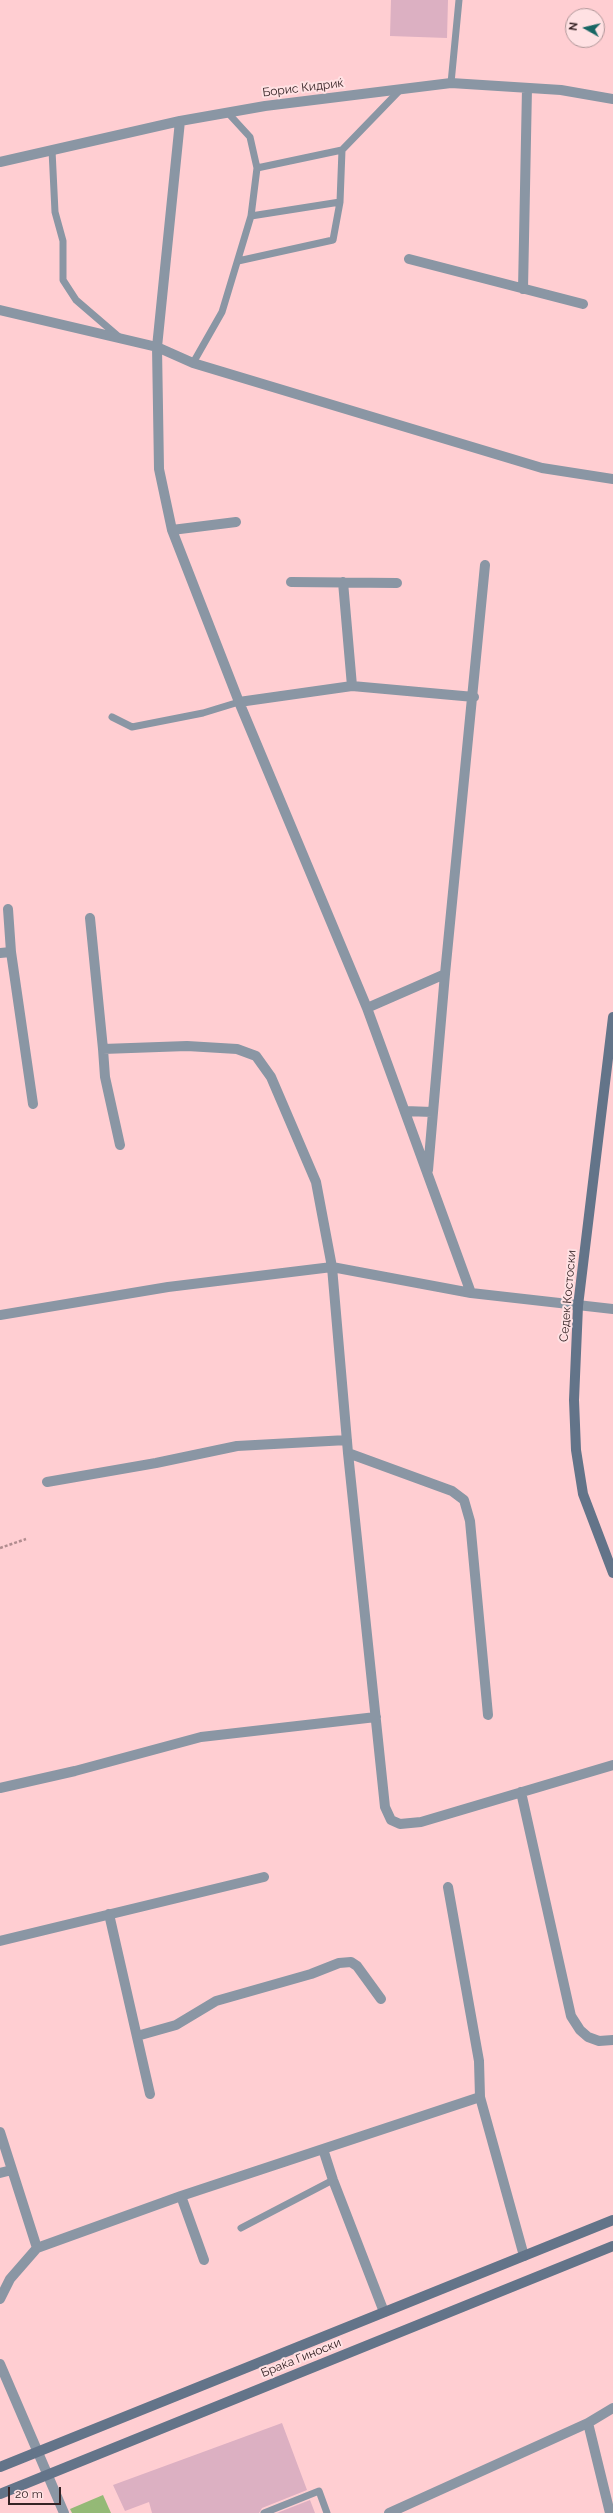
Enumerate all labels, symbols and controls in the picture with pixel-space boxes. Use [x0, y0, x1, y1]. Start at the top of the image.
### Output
north arrow [565, 8, 605, 48]
text: N [567, 21, 581, 31]
street label: Борис Кидриќ [262, 76, 344, 100]
street label: Седек Костоски [557, 1249, 579, 1343]
street label: Браќа Гиноски [259, 2335, 343, 2381]
scale bar [10, 2479, 63, 2505]
text: 20 m [15, 2487, 43, 2501]

